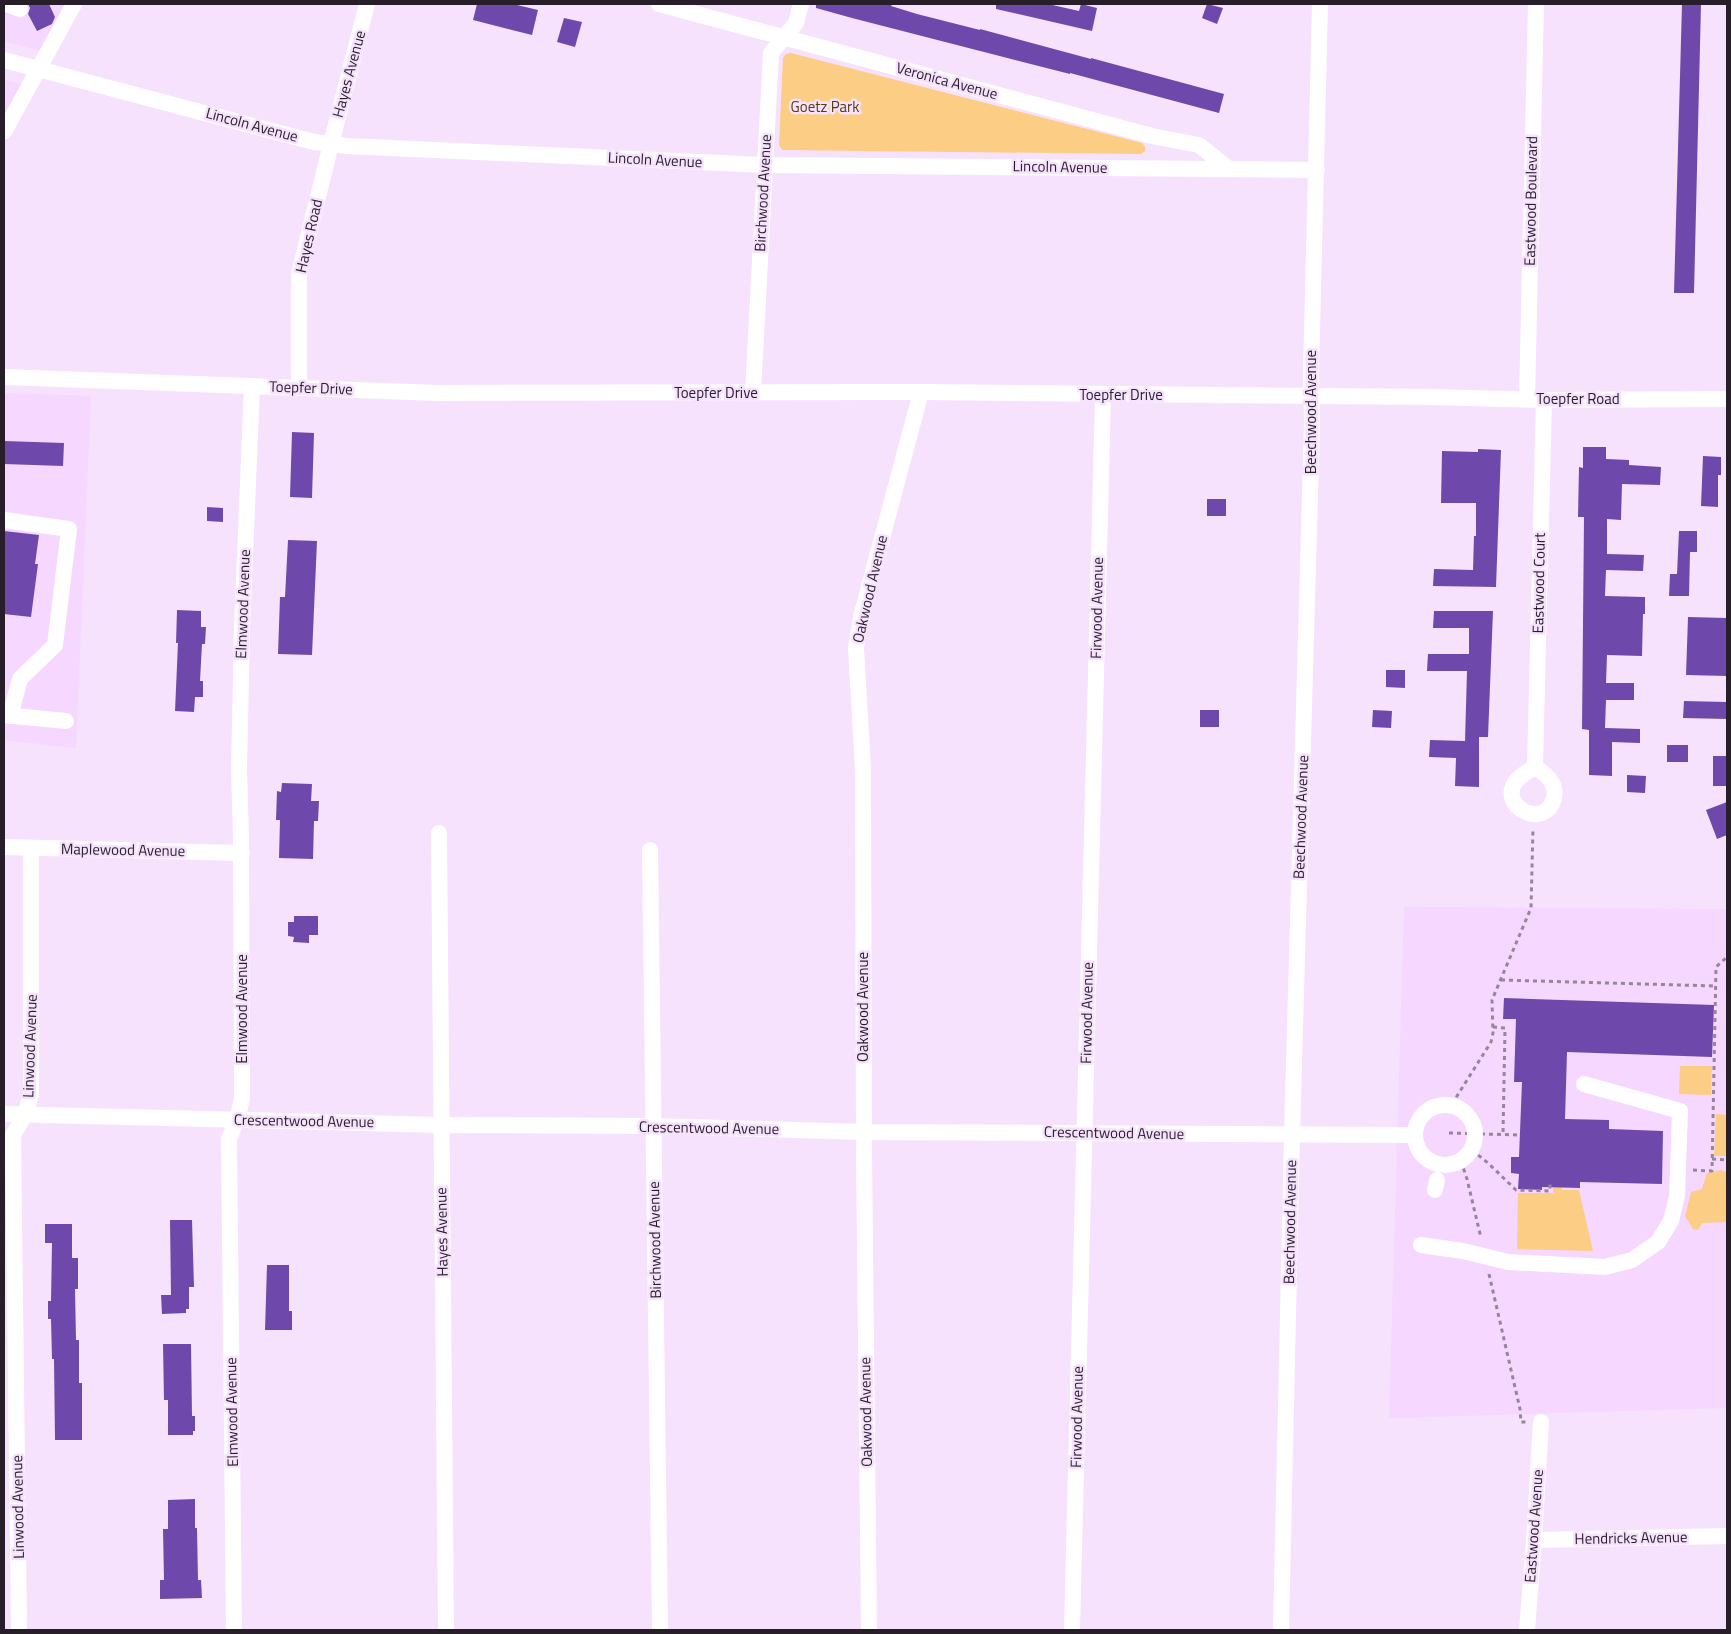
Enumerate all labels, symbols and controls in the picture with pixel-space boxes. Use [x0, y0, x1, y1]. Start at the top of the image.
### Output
street label: Hayes Avenue [326, 28, 371, 120]
street label: Veronica Avenue [894, 56, 1001, 105]
park label: Goetz Park [791, 95, 859, 118]
street label: Lincoln Avenue [203, 101, 301, 148]
street label: Birchwood Avenue [748, 134, 777, 252]
street label: Eastwood Boulevard [1518, 136, 1543, 266]
street label: Lincoln Avenue [607, 146, 703, 173]
street label: Lincoln Avenue [1012, 154, 1108, 179]
street label: Hayes Road [289, 197, 328, 275]
street label: Beechwood Avenue [1299, 350, 1322, 474]
street label: Toepfer Drive [269, 375, 353, 400]
street label: Toepfer Drive [674, 381, 758, 404]
street label: Toepfer Drive [1079, 383, 1163, 406]
street label: Toepfer Road [1536, 387, 1620, 410]
street label: Eastwood Court [1526, 532, 1551, 634]
street label: Oakwood Avenue [846, 533, 893, 645]
street label: Elmwood Avenue [229, 549, 256, 659]
street label: Firwood Avenue [1084, 557, 1109, 659]
street label: Beechwood Avenue [1287, 754, 1314, 879]
street label: Maplewood Avenue [61, 837, 185, 862]
street label: Oakwood Avenue [851, 952, 874, 1062]
street label: Elmwood Avenue [230, 954, 253, 1064]
street label: Firwood Avenue [1074, 962, 1099, 1064]
street label: Linwood Avenue [16, 994, 43, 1098]
street label: Crescentwood Avenue [234, 1108, 374, 1133]
street label: Crescentwood Avenue [639, 1115, 779, 1140]
street label: Crescentwood Avenue [1044, 1120, 1184, 1145]
street label: Beechwood Avenue [1277, 1160, 1302, 1284]
street label: Birchwood Avenue [642, 1181, 667, 1299]
street label: Hayes Avenue [429, 1187, 454, 1277]
street label: Elmwood Avenue [219, 1357, 244, 1467]
street label: Oakwood Avenue [853, 1357, 878, 1467]
street label: Firwood Avenue [1064, 1366, 1089, 1468]
street label: Linwood Avenue [5, 1455, 30, 1559]
street label: Eastwood Avenue [1518, 1469, 1549, 1583]
street label: Hendricks Avenue [1574, 1525, 1688, 1550]

